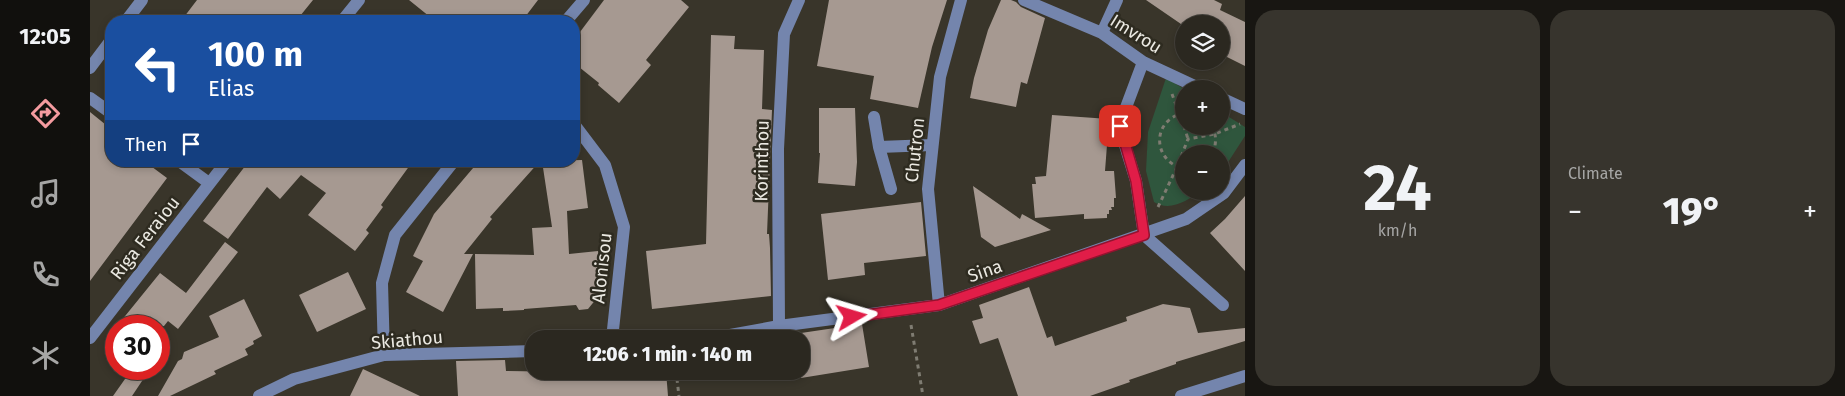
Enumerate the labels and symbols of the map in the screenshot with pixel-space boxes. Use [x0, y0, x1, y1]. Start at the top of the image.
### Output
street label: Imvrou [1106, 10, 1166, 58]
pin [1099, 105, 1141, 147]
street label: Chutron [901, 117, 929, 183]
street label: Korinthou [750, 120, 774, 202]
street label: Riga Feraiou [106, 192, 184, 284]
street label: Alonisou [587, 232, 617, 304]
street label: Sina [965, 255, 1005, 287]
position arrow [825, 290, 877, 342]
speed limit sign: 30 [105, 315, 170, 380]
street label: Skiathou [370, 326, 444, 354]

